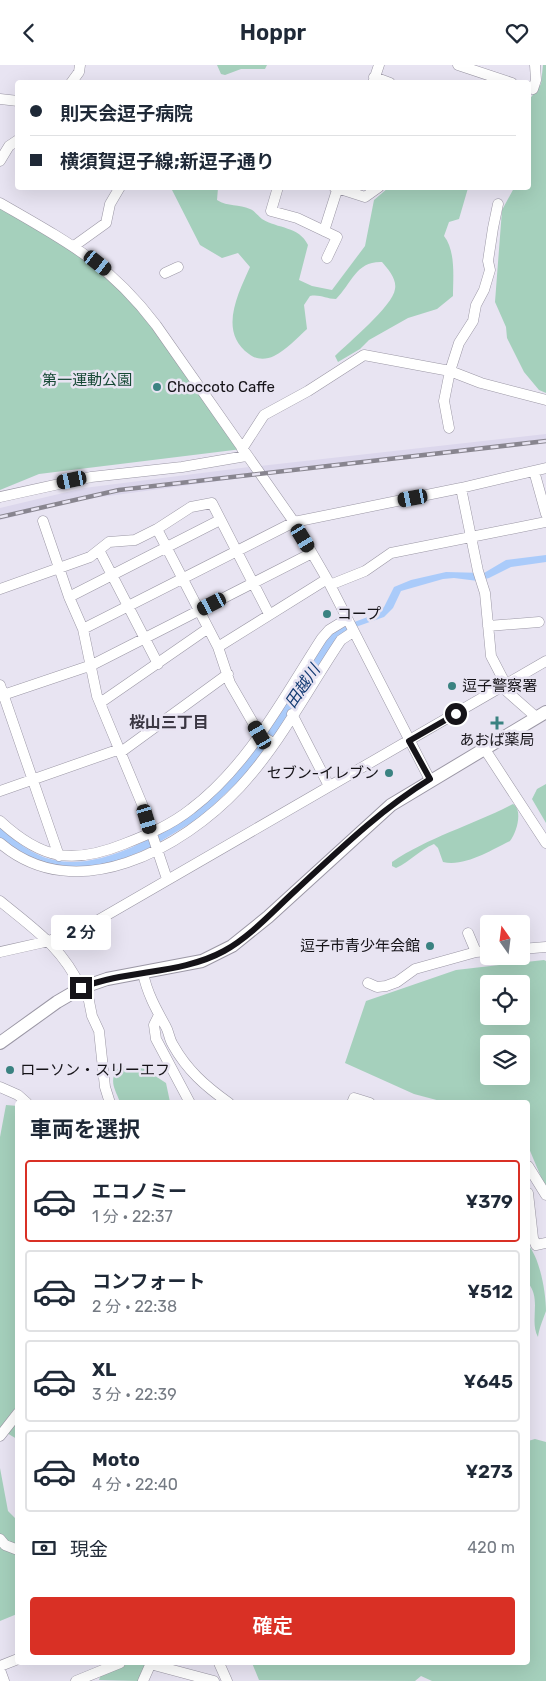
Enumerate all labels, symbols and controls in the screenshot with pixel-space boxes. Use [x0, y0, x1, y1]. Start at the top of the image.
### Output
icon: back [15, 19, 43, 47]
text: Hoppr [240, 19, 306, 46]
icon: heart [503, 19, 531, 47]
text: 則天会逗子病院 [60, 102, 193, 125]
text: 横須賀逗子線;新逗子通り [60, 150, 275, 173]
car [81, 248, 114, 278]
park label: 第一運動公園 [42, 371, 132, 389]
place label: Choccoto Caffe [167, 378, 275, 396]
marker: Choccoto Caffe [151, 381, 163, 393]
car [55, 470, 88, 490]
car [396, 488, 429, 508]
car [288, 521, 317, 555]
car [195, 591, 228, 617]
place label: コープ [337, 605, 381, 623]
marker: コープ [321, 608, 333, 620]
water label: 田越川 [281, 659, 325, 711]
place label: 逗子警察署 [462, 677, 537, 695]
marker: 逗子警察署 [446, 680, 458, 692]
route start [445, 703, 467, 725]
district label: 桜山三丁目 [129, 713, 209, 732]
marker: あおば薬局 [491, 717, 503, 729]
car [246, 718, 273, 752]
place label: あおば薬局 [459, 731, 535, 749]
place label: セブン-イレブン [267, 764, 379, 782]
marker: セブン-イレブン [383, 767, 395, 779]
car [135, 802, 158, 836]
callout: 2 分 [51, 915, 111, 951]
north arrow [480, 915, 530, 965]
map controls [480, 915, 530, 1085]
text: 2 分 [66, 923, 96, 942]
place label: 逗子市青少年会館 [300, 937, 420, 955]
marker: 逗子市青少年会館 [424, 940, 436, 952]
button: locate [480, 975, 530, 1025]
route end [70, 977, 92, 999]
button: layers [480, 1035, 530, 1085]
place label: ローソン・スリーエフ [20, 1061, 170, 1079]
marker: ローソン・スリーエフ [4, 1064, 16, 1076]
text: 車両を選択 [30, 1116, 140, 1143]
icon: car [32, 1179, 77, 1224]
text: エコノミー [92, 1180, 187, 1203]
text: ¥379 [465, 1190, 513, 1213]
text: 1 分 · 22:37 [92, 1207, 173, 1226]
icon: car [32, 1269, 77, 1314]
text: コンフォート [92, 1270, 205, 1293]
text: ¥512 [467, 1280, 513, 1303]
text: 2 分 · 22:38 [92, 1297, 177, 1316]
text: XL [92, 1358, 116, 1381]
icon: car [32, 1359, 77, 1404]
text: ¥645 [463, 1370, 513, 1393]
text: 3 分 · 22:39 [92, 1385, 177, 1404]
text: Moto [92, 1448, 140, 1471]
icon: car [32, 1449, 77, 1494]
text: ¥273 [465, 1460, 513, 1483]
text: 4 分 · 22:40 [92, 1475, 178, 1494]
icon: cash [30, 1534, 58, 1562]
text: 現金 [70, 1538, 108, 1561]
text: 420 m [467, 1538, 515, 1557]
button: 確定 [30, 1597, 515, 1655]

